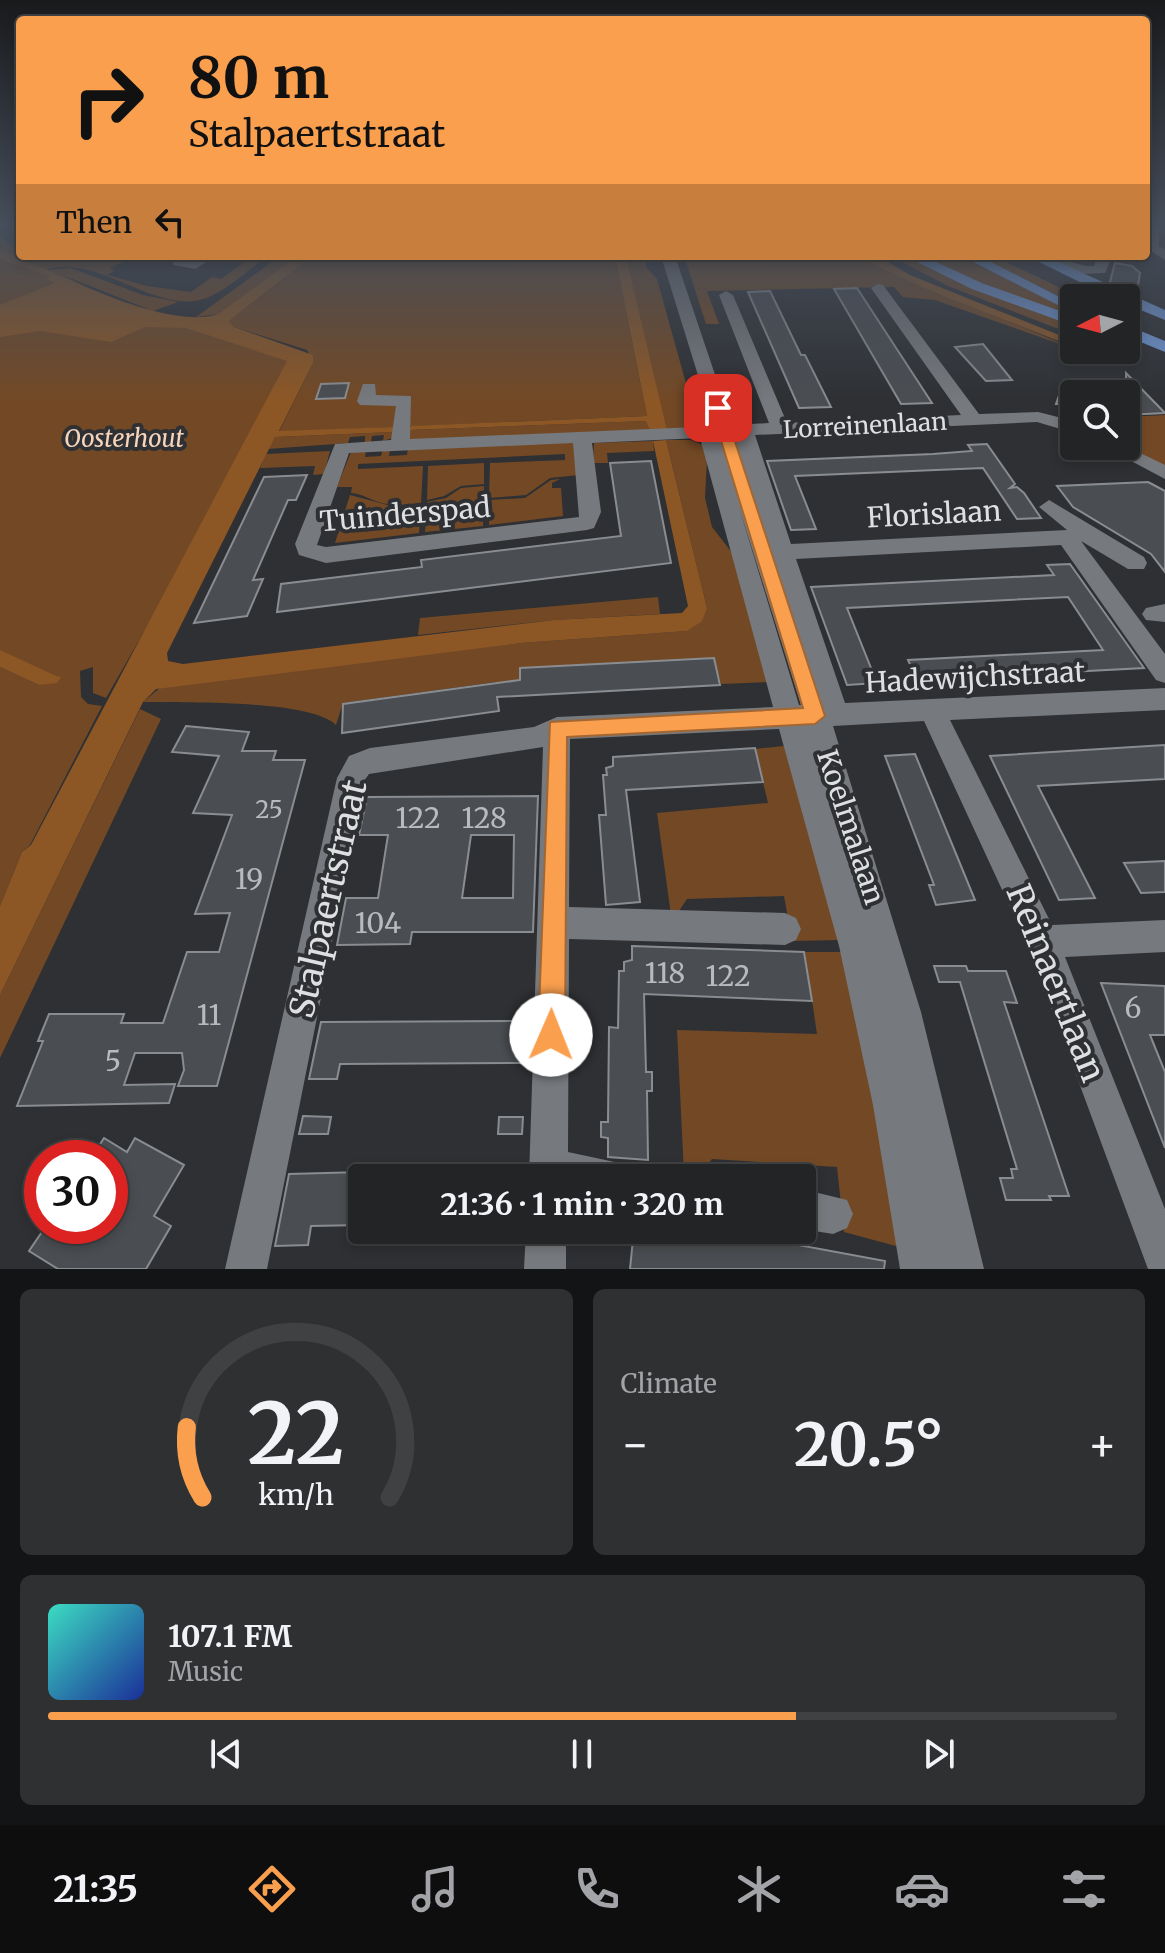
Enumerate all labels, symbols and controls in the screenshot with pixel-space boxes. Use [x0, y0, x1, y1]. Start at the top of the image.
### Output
text: 80 m [188, 43, 329, 113]
icon: right [56, 48, 160, 152]
text: Stalpaertstraat [188, 112, 445, 157]
icon: left [148, 200, 192, 244]
text: Then [56, 203, 132, 241]
north arrow [1060, 284, 1140, 364]
map controls [1060, 284, 1140, 460]
pin [684, 374, 752, 442]
button: search [1060, 380, 1140, 460]
icon: arrive [696, 386, 740, 430]
street label: Lorreinenlaan [782, 406, 948, 445]
park label: Oosterhout [64, 423, 185, 454]
street label: Tuinderspad [318, 489, 492, 539]
street label: Florislaan [866, 493, 1002, 535]
street label: Hadewijchstraat [864, 653, 1086, 701]
street label: Koelmalaan [809, 745, 893, 909]
street label: Stalpaertstraat [280, 776, 376, 1022]
house number: 25 [255, 794, 283, 825]
house number: 122 [395, 800, 441, 836]
house number: 128 [461, 800, 507, 836]
house number: 19 [235, 861, 263, 897]
street label: Reinaertlaan [997, 878, 1115, 1088]
house number: 104 [355, 905, 401, 941]
house number: 118 [645, 955, 685, 991]
house number: 122 [705, 958, 751, 994]
house number: 6 [1125, 990, 1141, 1026]
position arrow [509, 993, 593, 1077]
house number: 11 [197, 997, 221, 1033]
house number: 5 [105, 1043, 121, 1079]
speed limit sign: 30 [24, 1140, 128, 1244]
text: 21:36 · 1 min · 320 m [440, 1185, 724, 1223]
text: Climate [621, 1367, 717, 1400]
text: 22 [248, 1382, 345, 1487]
text: 20.5° [794, 1407, 944, 1482]
text: − [621, 1417, 650, 1472]
text: + [1088, 1417, 1117, 1472]
text: km/h [258, 1477, 334, 1513]
text: 107.1 FM [168, 1617, 292, 1655]
text: Music [168, 1655, 243, 1688]
icon: previous [204, 1732, 248, 1776]
icon: pause [560, 1732, 604, 1776]
icon: next [917, 1732, 961, 1776]
icon: directions [244, 1861, 300, 1917]
icon: music [407, 1861, 463, 1917]
icon: phone [569, 1861, 625, 1917]
icon: climate [731, 1861, 787, 1917]
icon: car [894, 1861, 950, 1917]
icon: filters [1056, 1861, 1112, 1917]
text: 21:35 [53, 1867, 138, 1912]

